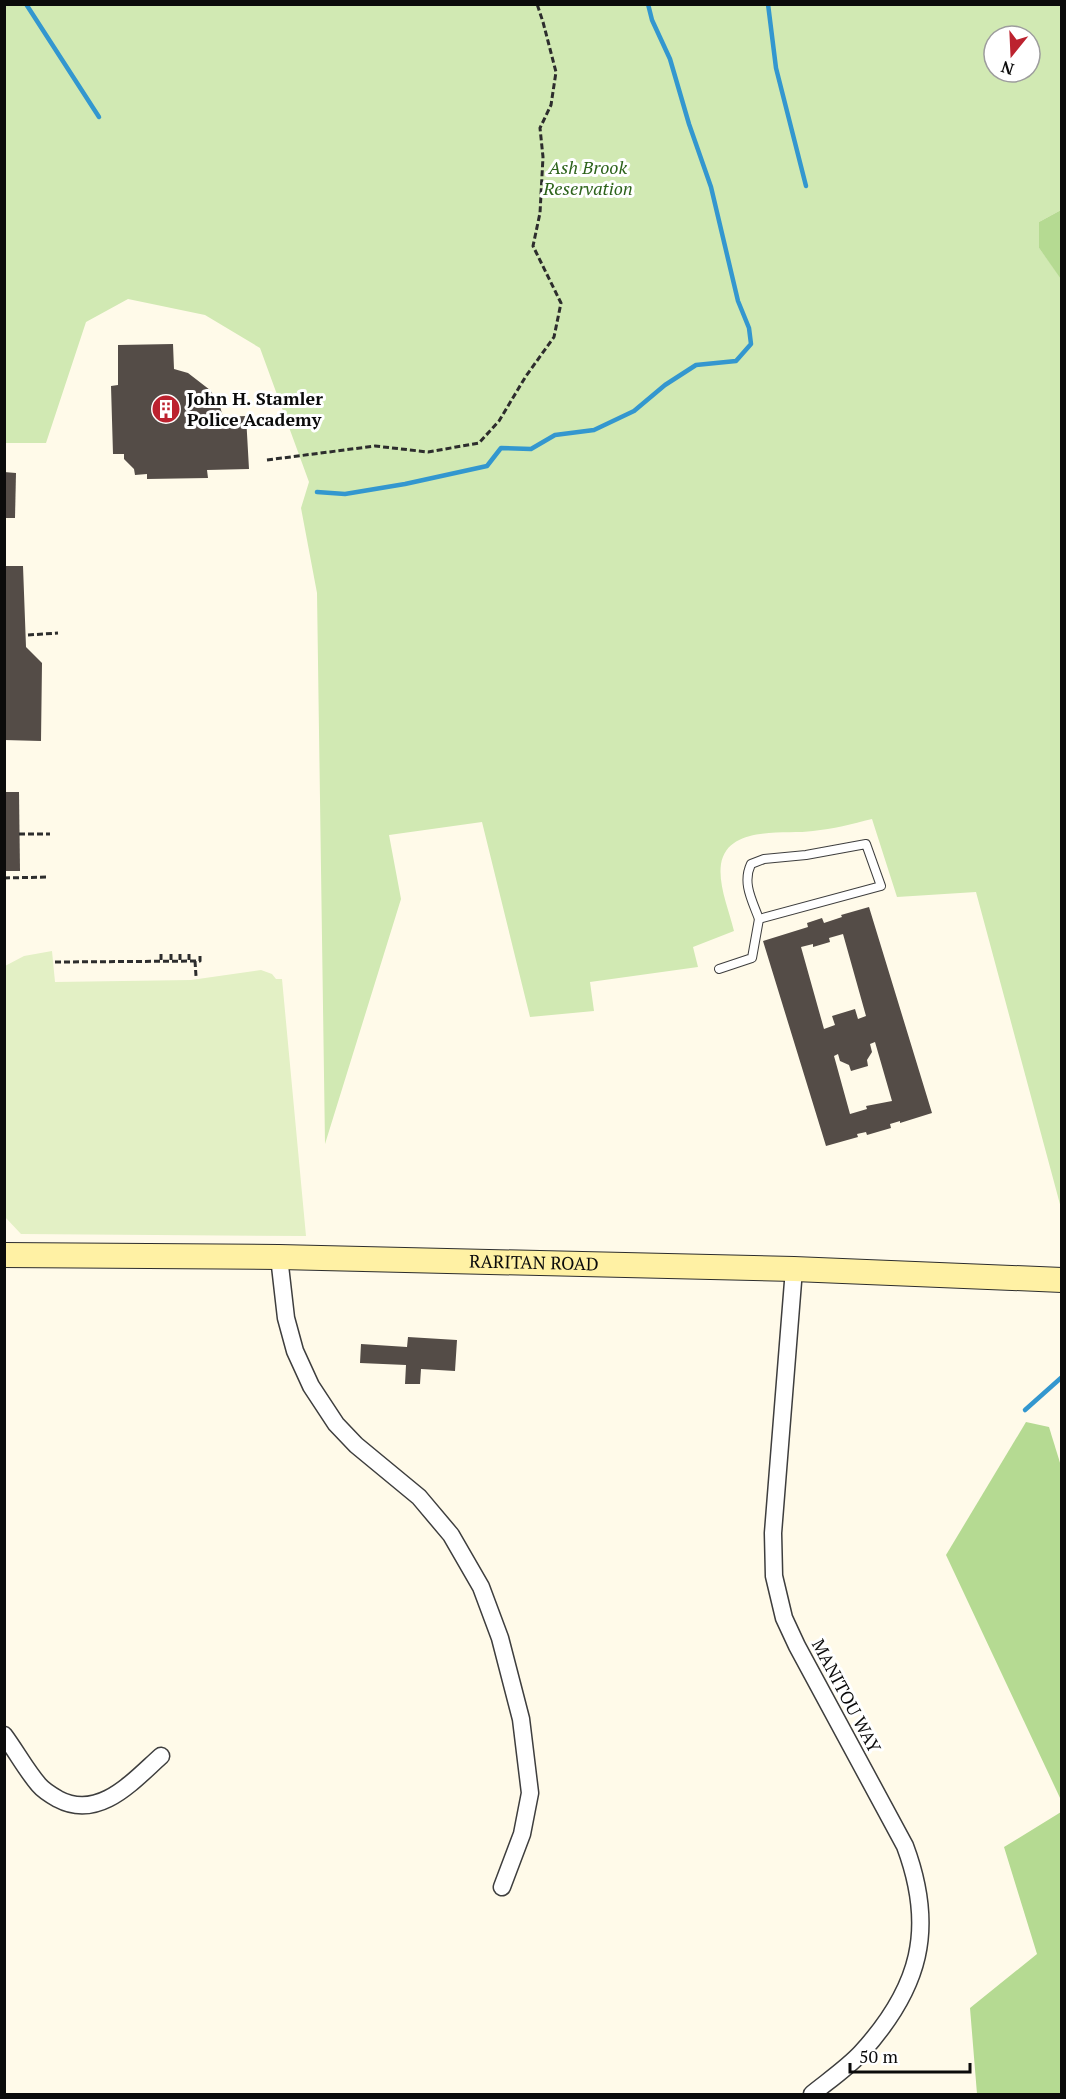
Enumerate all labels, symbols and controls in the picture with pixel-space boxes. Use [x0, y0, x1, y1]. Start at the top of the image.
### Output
north arrow [982, 24, 1042, 84]
text: N [998, 56, 1017, 81]
park label: Ash Brook Reservation [542, 155, 633, 200]
place label: John H. Stamler Police Academy [187, 386, 323, 431]
building icon: John H. Stamler Police Academy [150, 393, 182, 425]
street label: RARITAN ROAD [469, 1248, 599, 1275]
street label: MANITOU WAY [807, 1635, 887, 1757]
scale bar [850, 2036, 970, 2074]
text: 50 m [859, 2044, 899, 2068]

